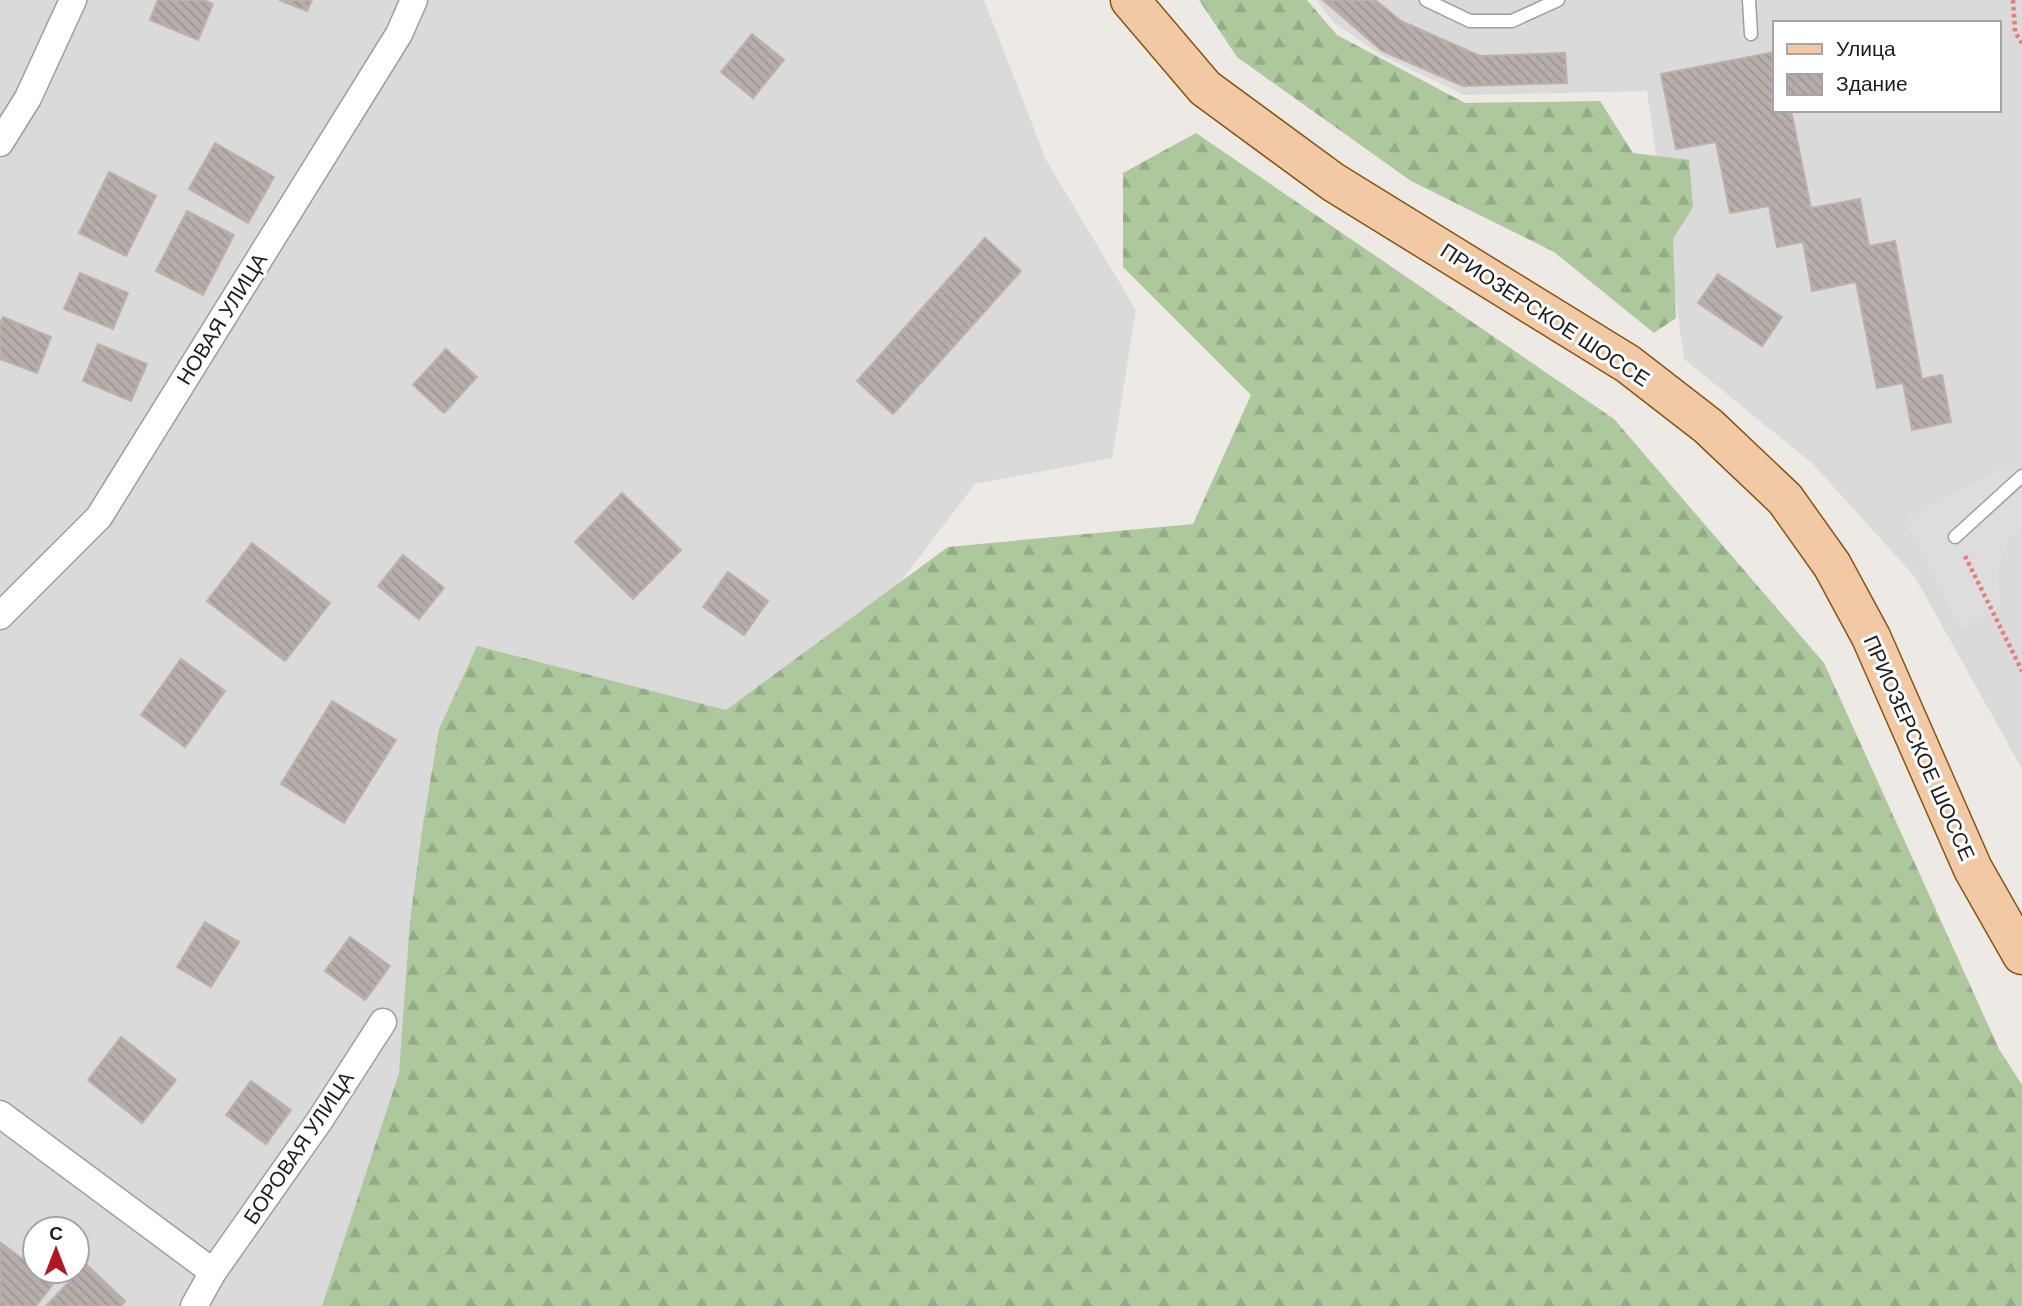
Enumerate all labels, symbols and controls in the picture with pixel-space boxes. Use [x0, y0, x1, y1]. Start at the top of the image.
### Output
legend [1773, 21, 2001, 112]
text: Улица [1836, 35, 1896, 63]
text: Здание [1836, 70, 1908, 98]
street label: ПРИОЗЕРСКОЕ ШОССЕ [1435, 237, 1655, 393]
street label: НОВАЯ УЛИЦА [170, 248, 274, 390]
street label: ПРИОЗЕРСКОЕ ШОССЕ [1857, 631, 1981, 865]
street label: БОРОВАЯ УЛИЦА [237, 1066, 361, 1230]
north arrow [21, 1215, 91, 1285]
text: С [49, 1221, 63, 1246]

